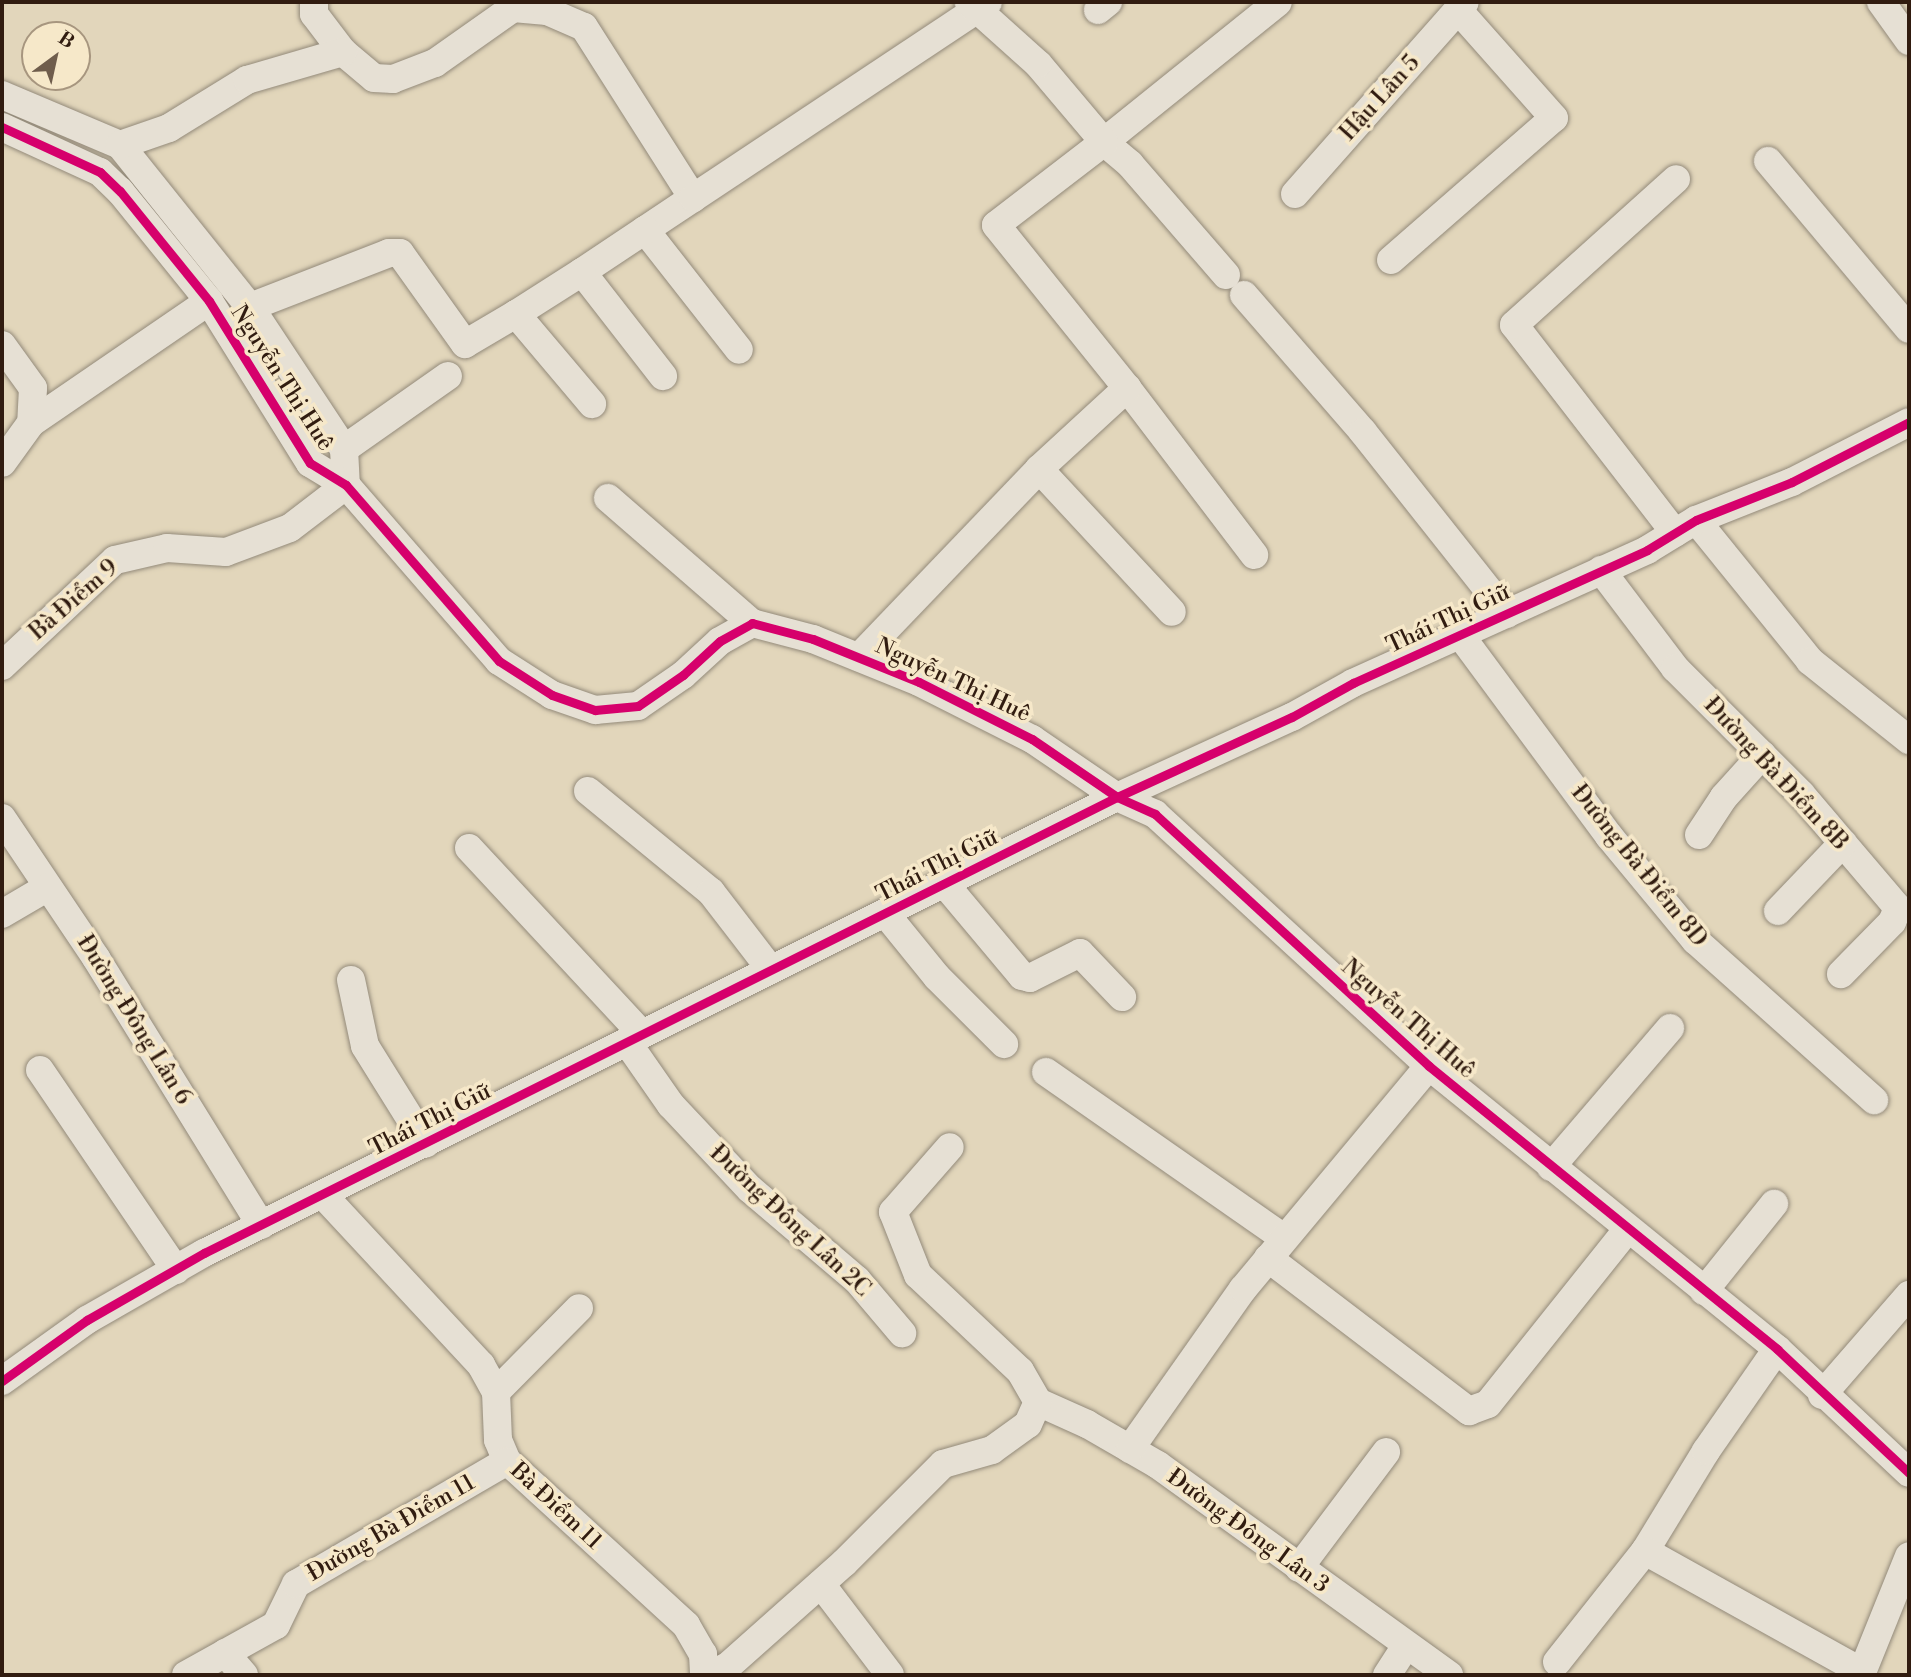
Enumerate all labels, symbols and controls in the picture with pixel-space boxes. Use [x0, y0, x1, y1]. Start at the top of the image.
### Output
north arrow [21, 21, 91, 91]
text: B [54, 26, 79, 54]
street label: Hậu Lân 5 [1334, 49, 1426, 147]
street label: Nguyễn Thị Huê [225, 300, 339, 456]
street label: Bà Điểm 9 [24, 554, 124, 646]
street label: Thái Thị Giữ [1382, 578, 1514, 660]
street label: Nguyễn Thị Huê [871, 632, 1035, 728]
street label: Đường Bà Điểm 8B [1698, 692, 1854, 856]
street label: Đường Bà Điểm 8D [1565, 779, 1713, 953]
street label: Thái Thị Giữ [872, 824, 1002, 908]
street label: Đường Đông Lân 6 [71, 930, 197, 1110]
street label: Nguyễn Thị Huê [1336, 953, 1480, 1085]
street label: Thái Thị Giữ [365, 1078, 495, 1162]
street label: Đường Đông Lân 2C [704, 1139, 876, 1303]
street label: Bà Điểm 11 [505, 1457, 607, 1555]
street label: Đường Đông Lân 3 [1162, 1463, 1334, 1599]
street label: Đường Bà Điểm 11 [302, 1469, 480, 1587]

